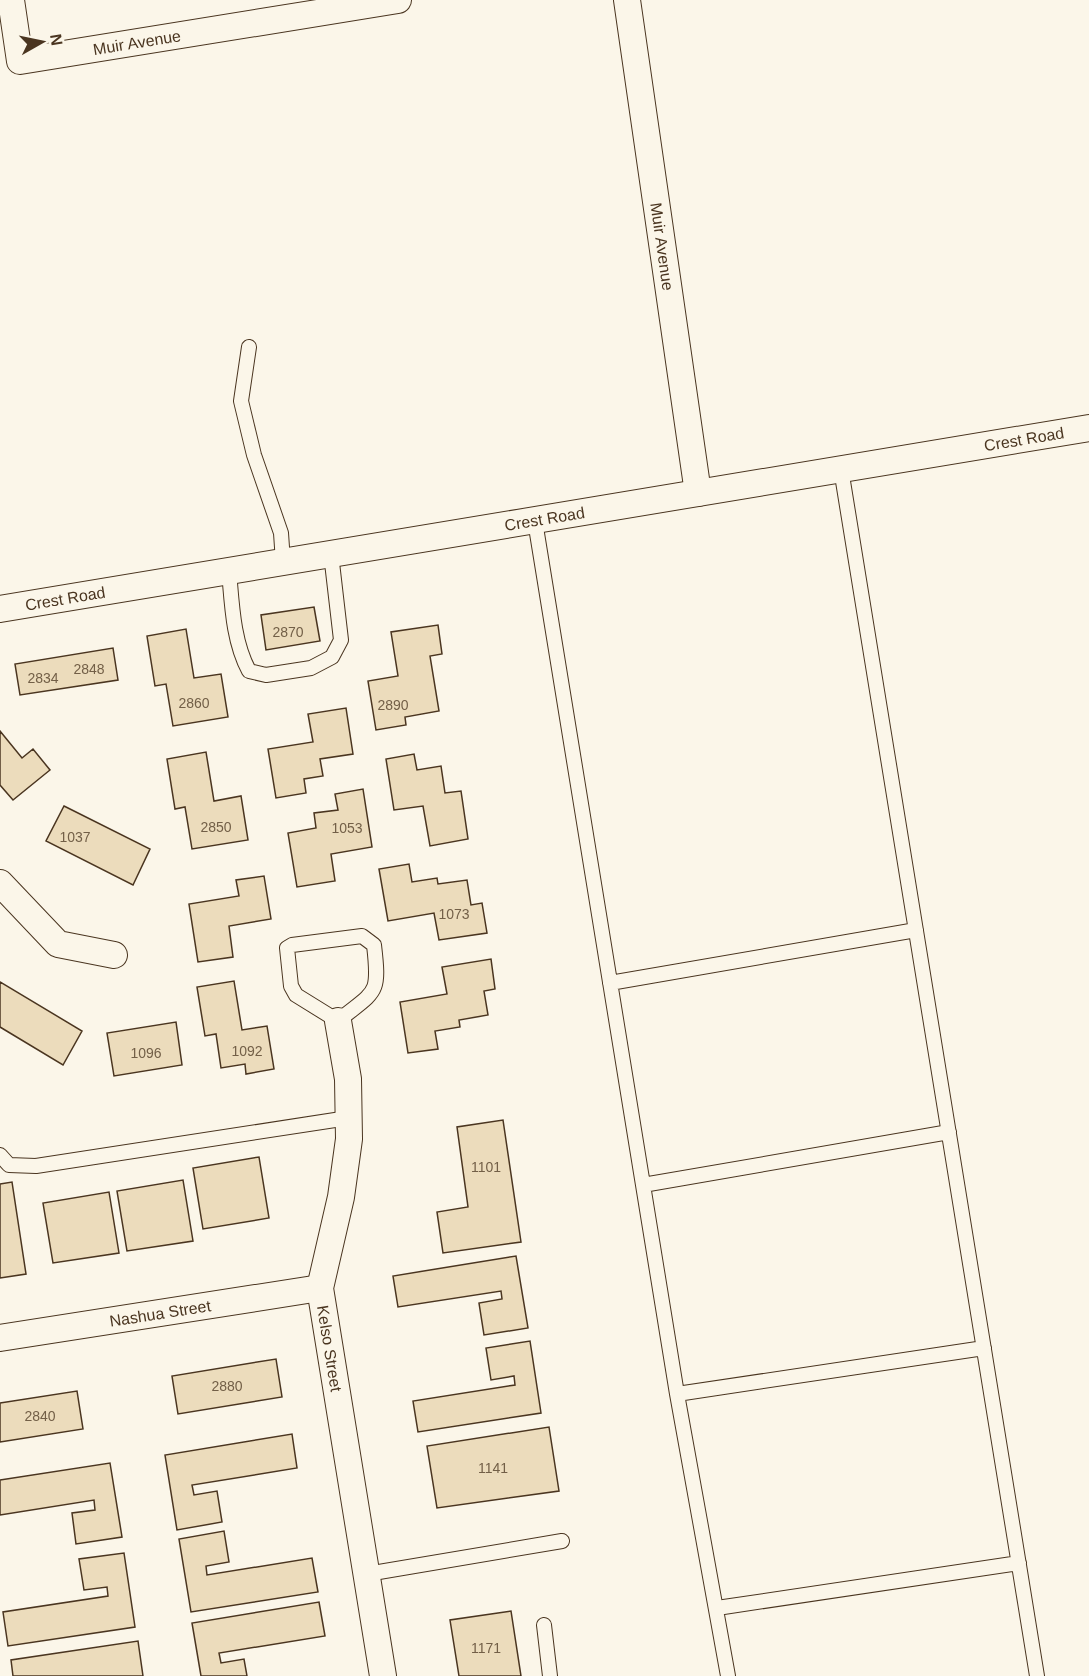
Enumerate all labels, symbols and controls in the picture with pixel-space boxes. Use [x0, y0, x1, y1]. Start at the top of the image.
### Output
north arrow [12, 12, 72, 72]
street label: Muir Avenue [92, 27, 182, 58]
text: N [47, 33, 66, 47]
street label: Muir Avenue [647, 201, 677, 292]
street label: Crest Road [983, 424, 1065, 454]
street label: Crest Road [503, 504, 586, 534]
street label: Crest Road [24, 584, 107, 614]
house number: 2870 [272, 624, 304, 640]
house number: 2848 [73, 661, 105, 677]
house number: 2834 [27, 670, 59, 686]
house number: 2860 [178, 695, 210, 711]
house number: 2890 [377, 697, 409, 713]
house number: 2850 [200, 819, 232, 835]
house number: 1053 [331, 820, 363, 836]
house number: 1037 [59, 829, 91, 845]
house number: 1073 [438, 906, 470, 922]
house number: 1092 [231, 1043, 263, 1059]
house number: 1096 [130, 1045, 162, 1061]
house number: 1101 [471, 1159, 501, 1175]
street label: Nashua Street [108, 1297, 213, 1330]
street label: Kelso Street [314, 1304, 345, 1393]
house number: 2880 [211, 1378, 243, 1394]
house number: 2840 [24, 1408, 56, 1424]
house number: 1141 [478, 1460, 508, 1476]
house number: 1171 [471, 1640, 501, 1656]

